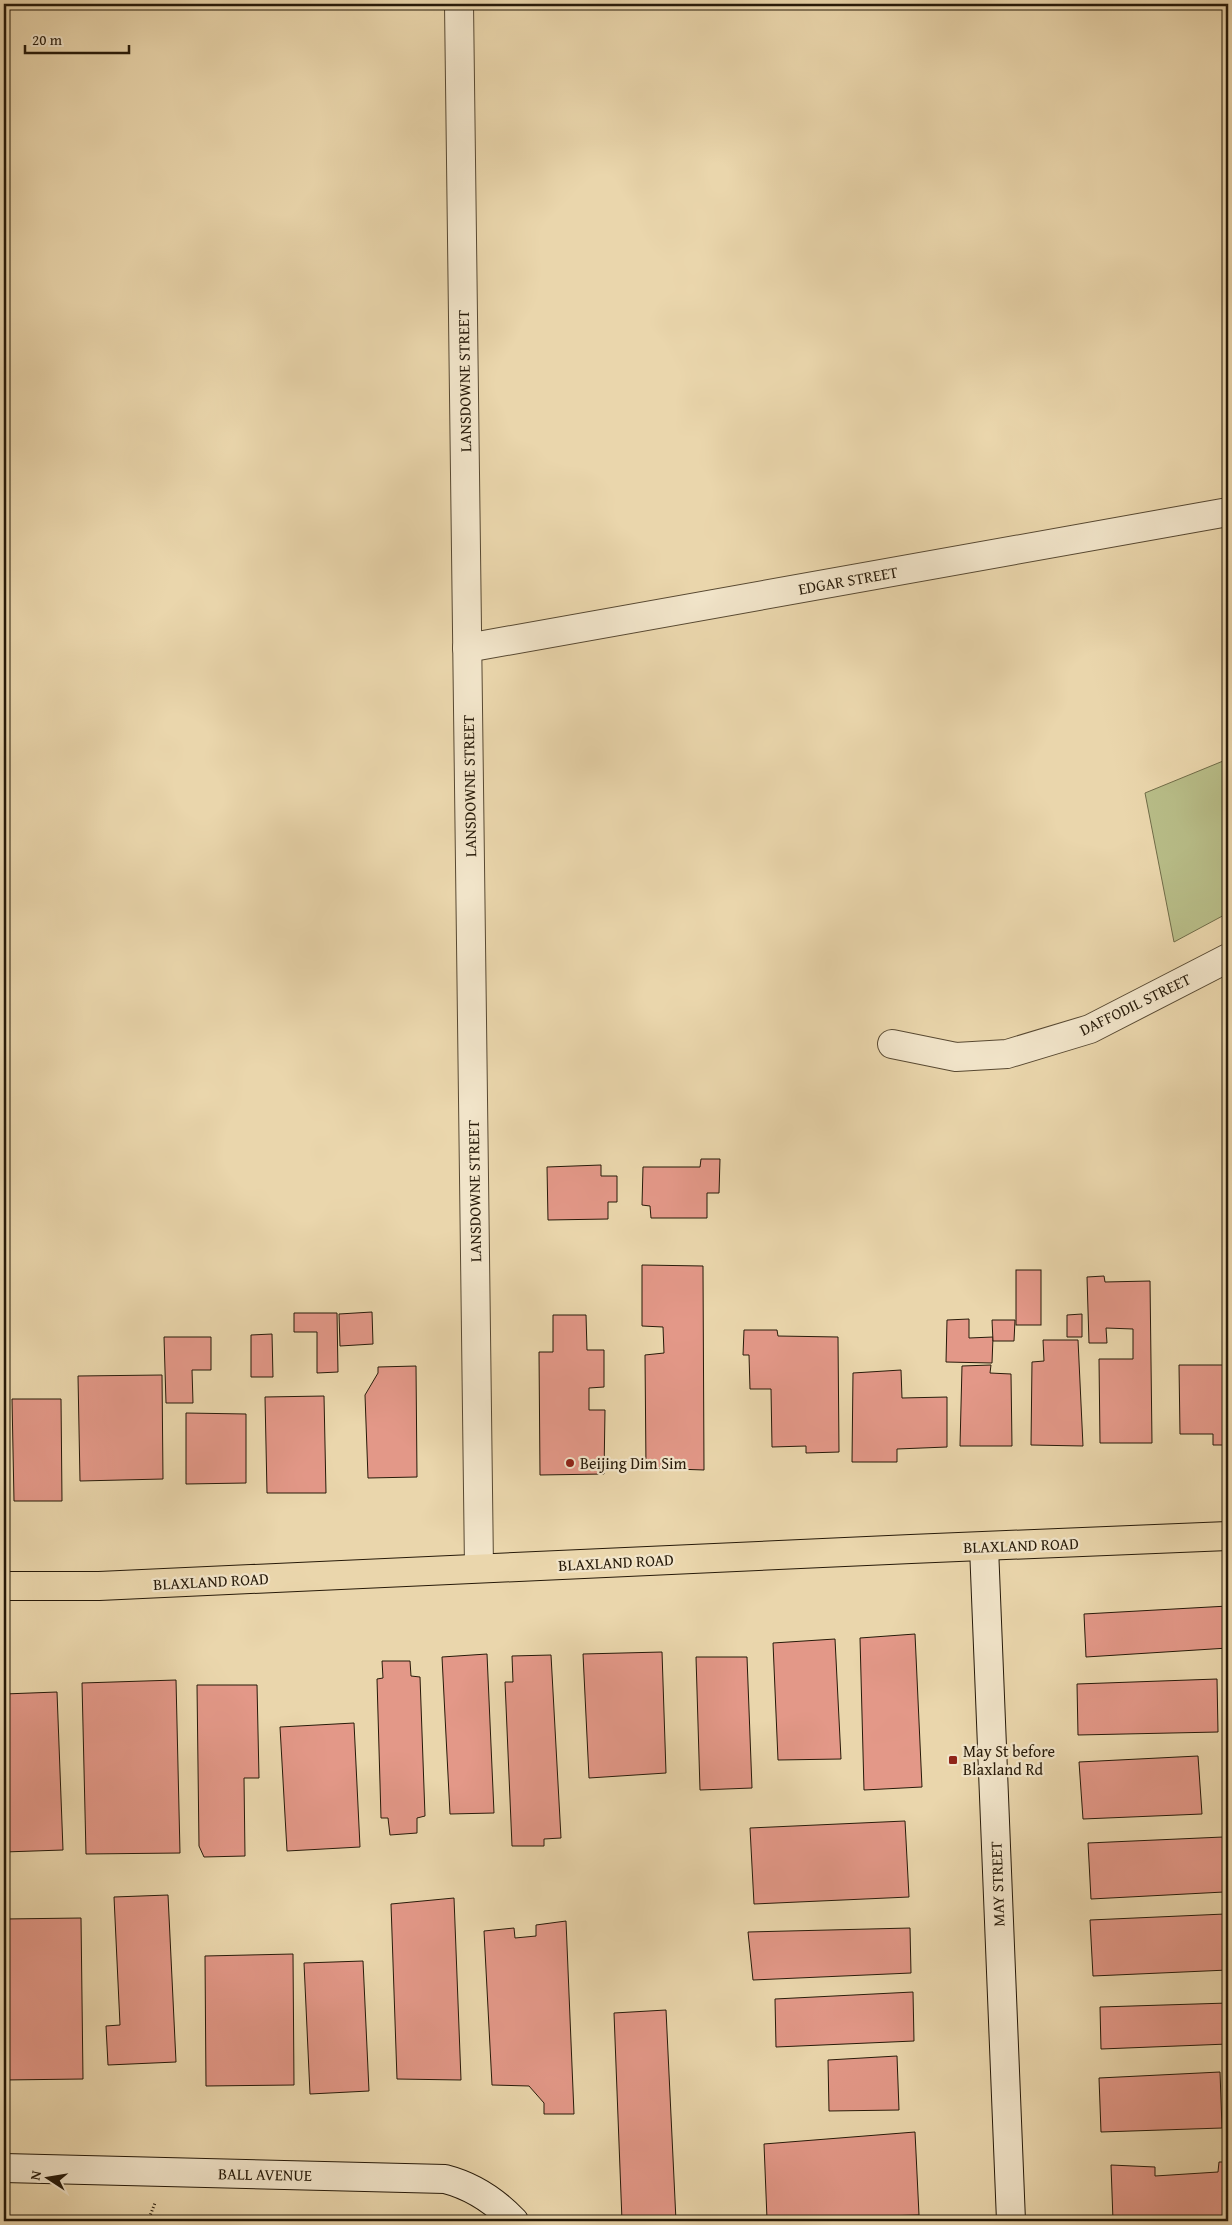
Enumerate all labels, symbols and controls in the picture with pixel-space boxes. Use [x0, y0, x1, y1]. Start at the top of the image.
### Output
scale bar [25, 22, 129, 54]
text: 20 m [32, 29, 63, 50]
street label: LANSDOWNE STREET [451, 310, 477, 452]
street label: EDGAR STREET [796, 559, 900, 601]
street label: LANSDOWNE STREET [456, 715, 482, 857]
street label: DAFFODIL STREET [1075, 967, 1195, 1041]
street label: LANSDOWNE STREET [461, 1120, 487, 1262]
place label: Beijing Dim Sim [580, 1451, 687, 1475]
marker: Beijing Dim Sim [564, 1457, 576, 1469]
street label: BLAXLAND ROAD [963, 1531, 1079, 1559]
street label: BLAXLAND ROAD [558, 1547, 675, 1577]
street label: BLAXLAND ROAD [153, 1566, 270, 1596]
place label: May St before Blaxland Rd [963, 1739, 1055, 1781]
marker: May St before Blaxland Rd [947, 1754, 959, 1766]
street label: MAY STREET [984, 1841, 1010, 1927]
north arrow [22, 2152, 72, 2202]
street label: BALL AVENUE [218, 2161, 312, 2187]
text: N [25, 2168, 46, 2182]

